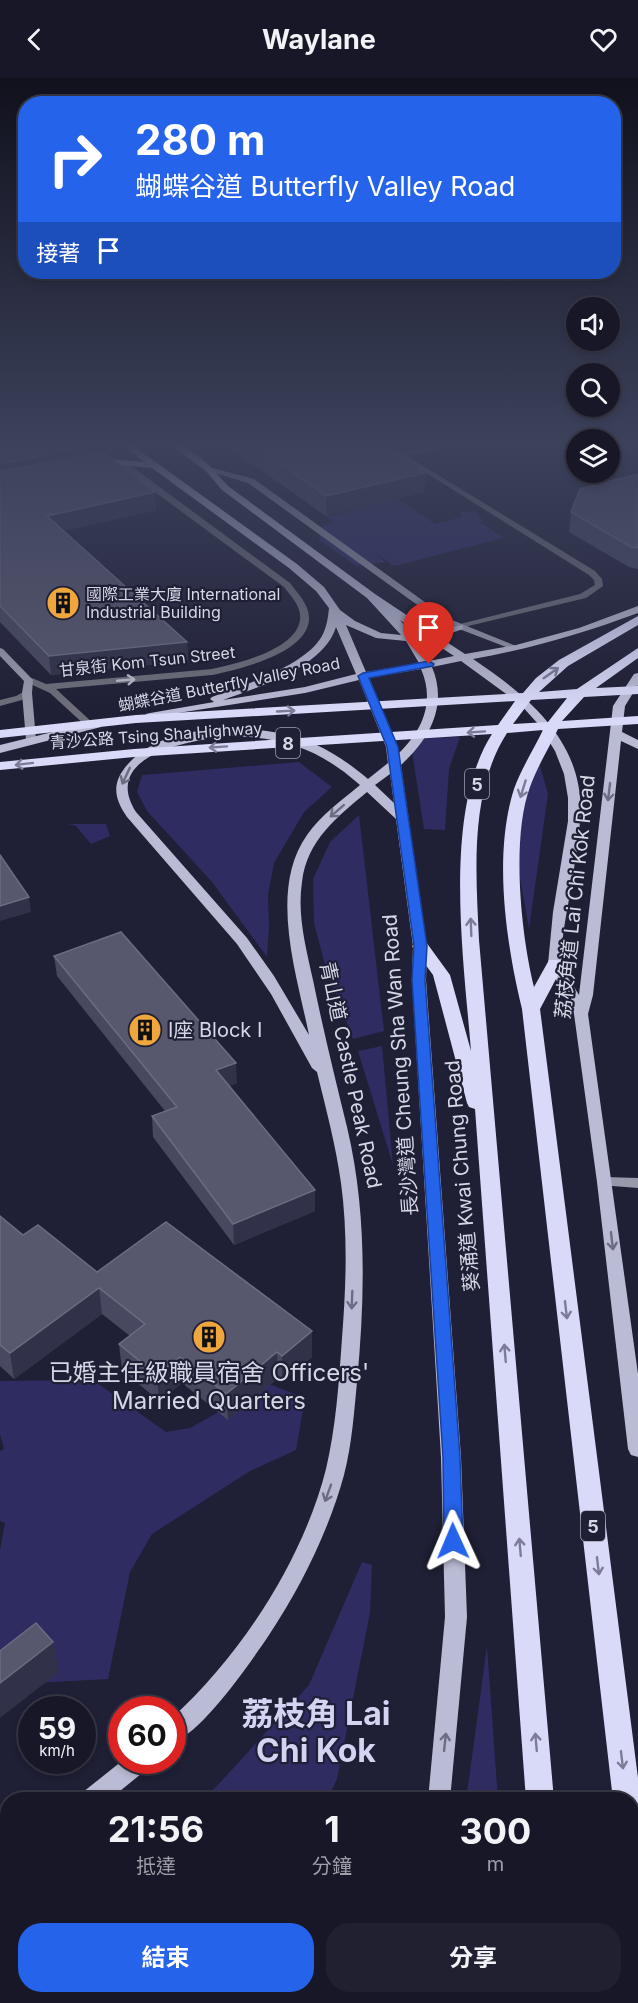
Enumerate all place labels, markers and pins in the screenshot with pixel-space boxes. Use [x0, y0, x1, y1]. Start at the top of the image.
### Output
place label: 國際工業大廈 International Industrial Building [86, 584, 280, 622]
building icon: 國際工業大廈 International Industrial Building [45, 585, 81, 621]
pin [403, 602, 454, 664]
building icon: I座 Block I [127, 1012, 163, 1048]
place label: I座 Block I [168, 1018, 262, 1042]
building icon: 已婚主任級職員宿舍 Officers' Married Quarters [191, 1319, 227, 1355]
place label: 已婚主任級職員宿舍 Officers' Married Quarters [49, 1358, 369, 1415]

